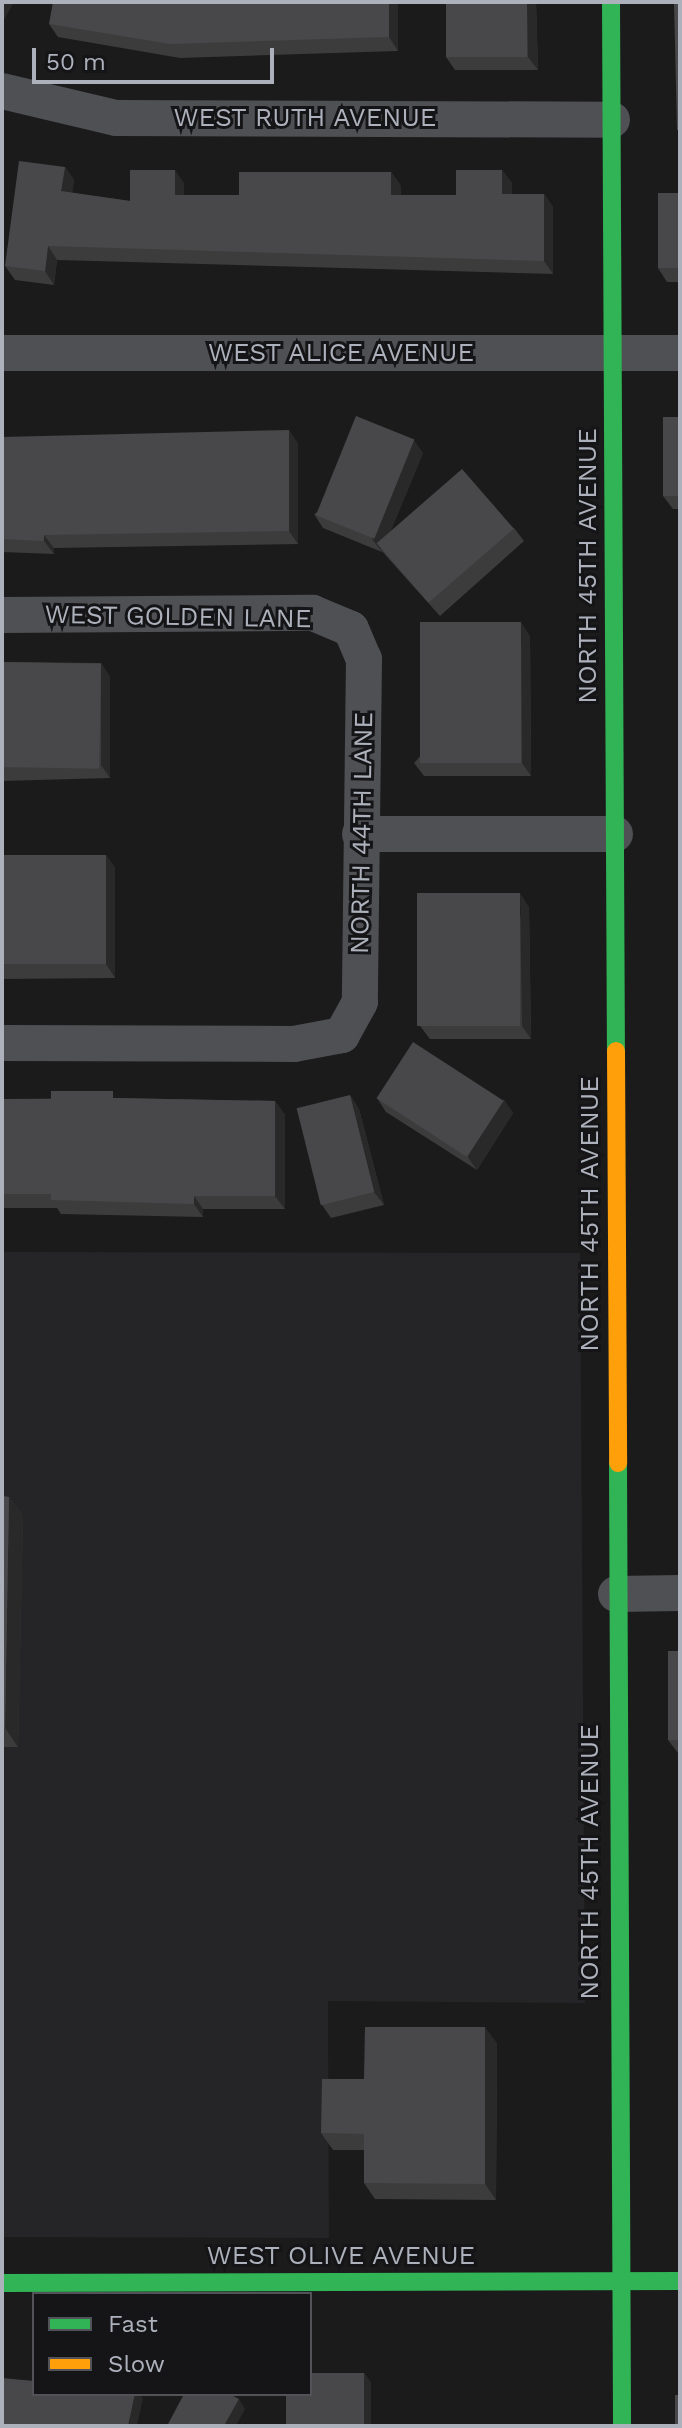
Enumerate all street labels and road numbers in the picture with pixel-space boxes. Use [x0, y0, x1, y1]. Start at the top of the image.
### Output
street label: WEST RUTH AVENUE [173, 102, 437, 134]
street label: WEST ALICE AVENUE [207, 337, 475, 369]
street label: NORTH 45TH AVENUE [572, 428, 604, 704]
street label: WEST GOLDEN LANE [44, 599, 312, 635]
street label: NORTH 44TH LANE [344, 712, 380, 954]
street label: NORTH 45TH AVENUE [574, 1076, 606, 1352]
street label: NORTH 45TH AVENUE [574, 1724, 606, 2000]
street label: WEST OLIVE AVENUE [206, 2240, 476, 2272]

